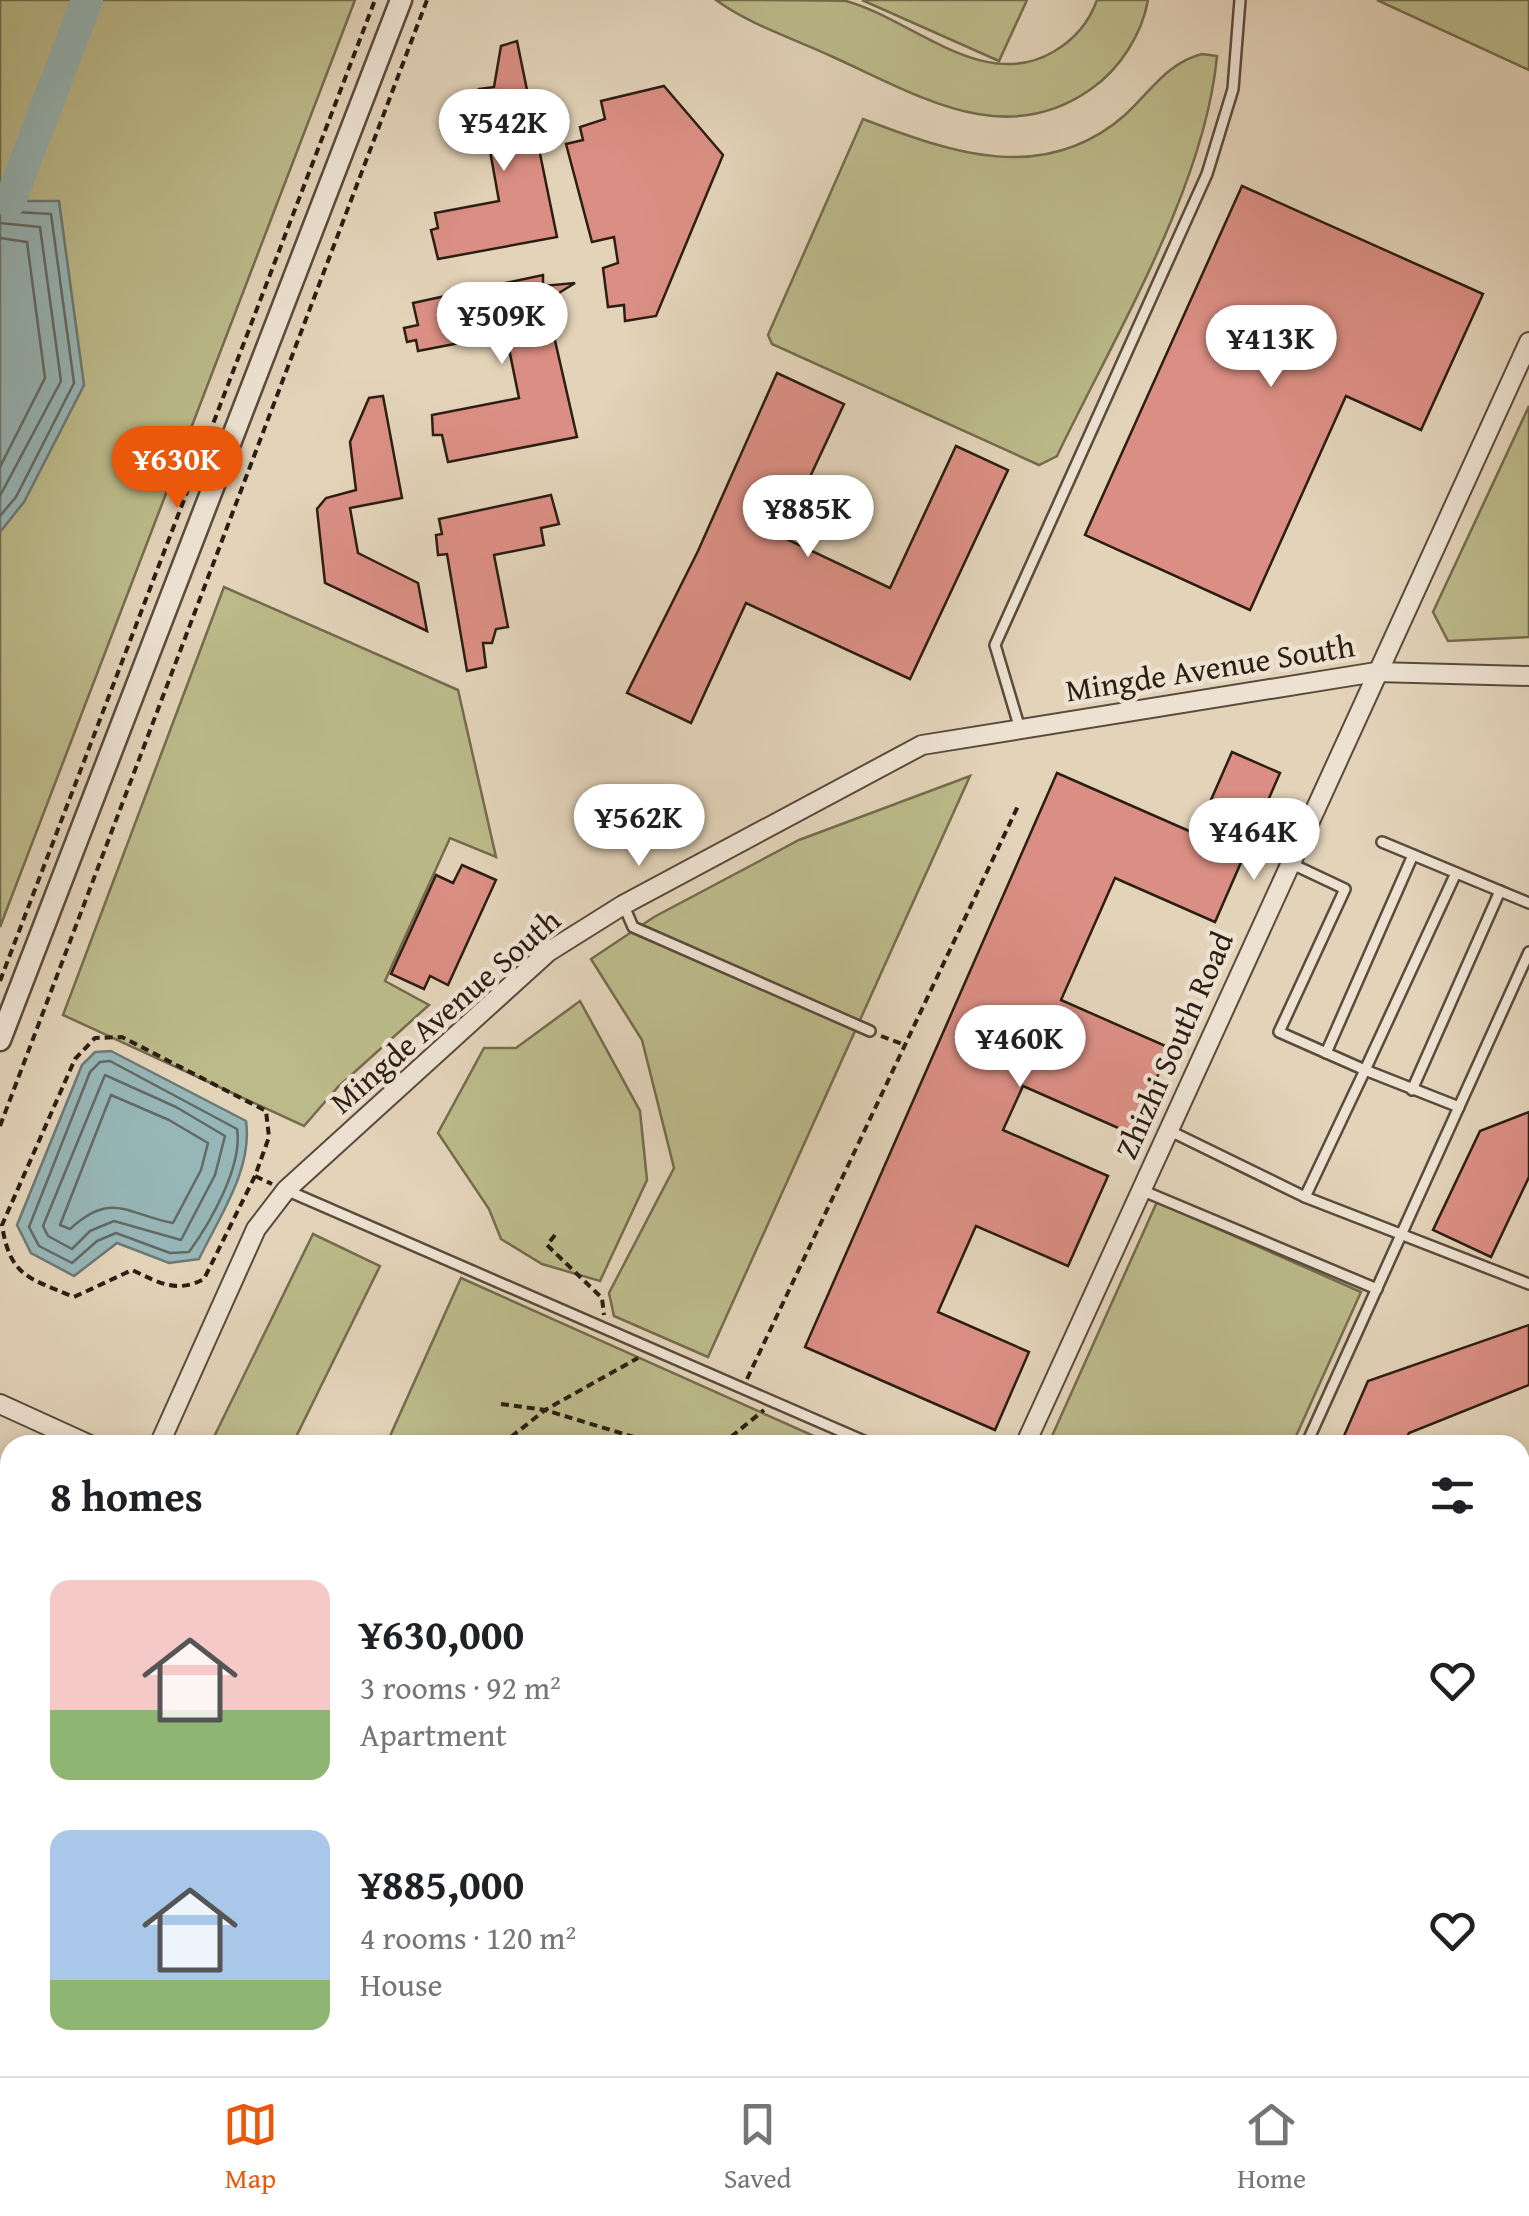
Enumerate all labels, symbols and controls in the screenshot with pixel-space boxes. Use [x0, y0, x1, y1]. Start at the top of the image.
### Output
pin: ¥542K [434, 89, 574, 174]
text: ¥542K [461, 98, 547, 145]
pin: ¥509K [432, 282, 572, 367]
text: ¥509K [459, 291, 545, 338]
pin: ¥413K [1201, 305, 1341, 390]
text: ¥413K [1228, 314, 1314, 361]
pin: ¥630K [107, 426, 247, 511]
text: ¥630K [134, 435, 220, 482]
pin: ¥885K [738, 475, 878, 560]
text: ¥885K [765, 484, 851, 531]
street label: Mingde Avenue South [1062, 621, 1358, 714]
pin: ¥562K [569, 784, 709, 869]
text: ¥562K [596, 793, 682, 840]
pin: ¥464K [1184, 798, 1324, 883]
text: ¥464K [1211, 807, 1297, 854]
street label: Mingde Avenue South [319, 897, 570, 1124]
street label: Zhizhi South Road [1102, 924, 1245, 1166]
pin: ¥460K [950, 1005, 1090, 1090]
text: ¥460K [977, 1014, 1063, 1061]
text: 8 homes [50, 1465, 203, 1526]
icon: filters [1425, 1468, 1480, 1523]
text: ¥630,000 [360, 1603, 524, 1664]
icon: home [130, 1620, 250, 1740]
icon: heart [1425, 1653, 1480, 1708]
text: 3 rooms · 92 m² [360, 1664, 561, 1711]
text: Apartment [360, 1711, 507, 1758]
text: ¥885,000 [360, 1853, 524, 1914]
icon: home [130, 1870, 250, 1990]
icon: heart [1425, 1903, 1480, 1958]
text: 4 rooms · 120 m² [360, 1914, 576, 1961]
text: House [360, 1961, 443, 2008]
tab: Map [223, 2097, 278, 2198]
tab: Saved [724, 2097, 791, 2198]
tab: Home [1237, 2097, 1306, 2198]

